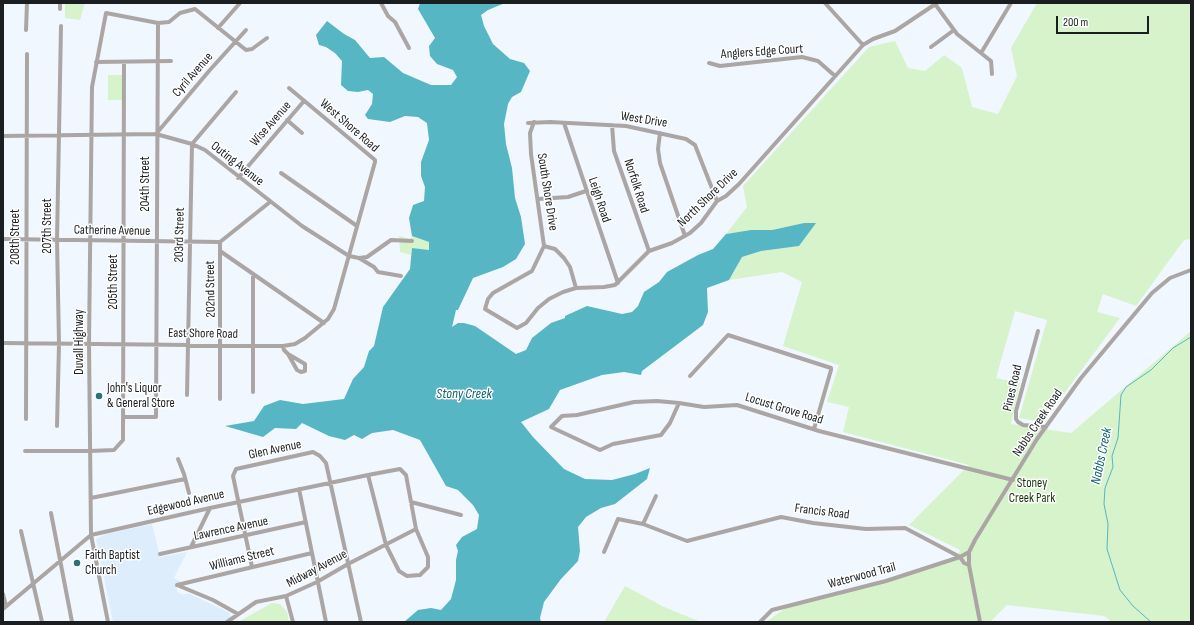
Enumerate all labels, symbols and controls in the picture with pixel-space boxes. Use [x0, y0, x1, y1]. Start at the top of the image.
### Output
scale bar [1058, 8, 1151, 34]
text: 200 m [1063, 15, 1088, 30]
street label: Anglers Edge Court [720, 41, 804, 63]
street label: Cyril Avenue [169, 50, 217, 100]
street label: West Shore Road [316, 96, 382, 156]
street label: Wise Avenue [247, 98, 295, 150]
street label: West Drive [620, 109, 668, 131]
street label: Outing Avenue [207, 139, 267, 189]
street label: South Shore Drive [533, 152, 561, 232]
street label: 204th Street [138, 156, 154, 212]
street label: Norfolk Road [620, 157, 652, 215]
street label: North Shore Drive [675, 165, 741, 231]
street label: Leigh Road [584, 175, 614, 225]
street label: 207th Street [40, 198, 56, 254]
street label: 203rd Street [172, 207, 188, 263]
street label: 208th Street [8, 209, 24, 265]
street label: Catherine Avenue [74, 223, 150, 239]
street label: 205th Street [106, 254, 122, 310]
street label: 202nd Street [203, 260, 219, 318]
street label: Duvall Highway [72, 309, 88, 375]
street label: East Shore Road [168, 326, 238, 342]
street label: Pines Road [1000, 363, 1026, 413]
place label: John's Liquor & General Store [107, 381, 175, 412]
water label: Stony Creek [436, 386, 492, 402]
street label: Nabbs Creek Road [1010, 386, 1066, 460]
street label: Locust Grove Road [743, 390, 825, 428]
marker: John's Liquor & General Store [94, 391, 104, 401]
water label: Nabbs Creek [1088, 426, 1116, 486]
street label: Glen Avenue [247, 437, 303, 463]
park label: Stoney Creek Park [1009, 476, 1055, 507]
street label: Edgewood Avenue [146, 487, 226, 519]
street label: Francis Road [794, 501, 850, 523]
street label: Lawrence Avenue [192, 514, 270, 544]
street label: Williams Street [208, 543, 276, 575]
street label: Midway Avenue [284, 547, 350, 591]
place label: Faith Baptist Church [85, 548, 140, 579]
marker: Faith Baptist Church [72, 558, 82, 568]
street label: Waterwood Trail [826, 559, 898, 593]

